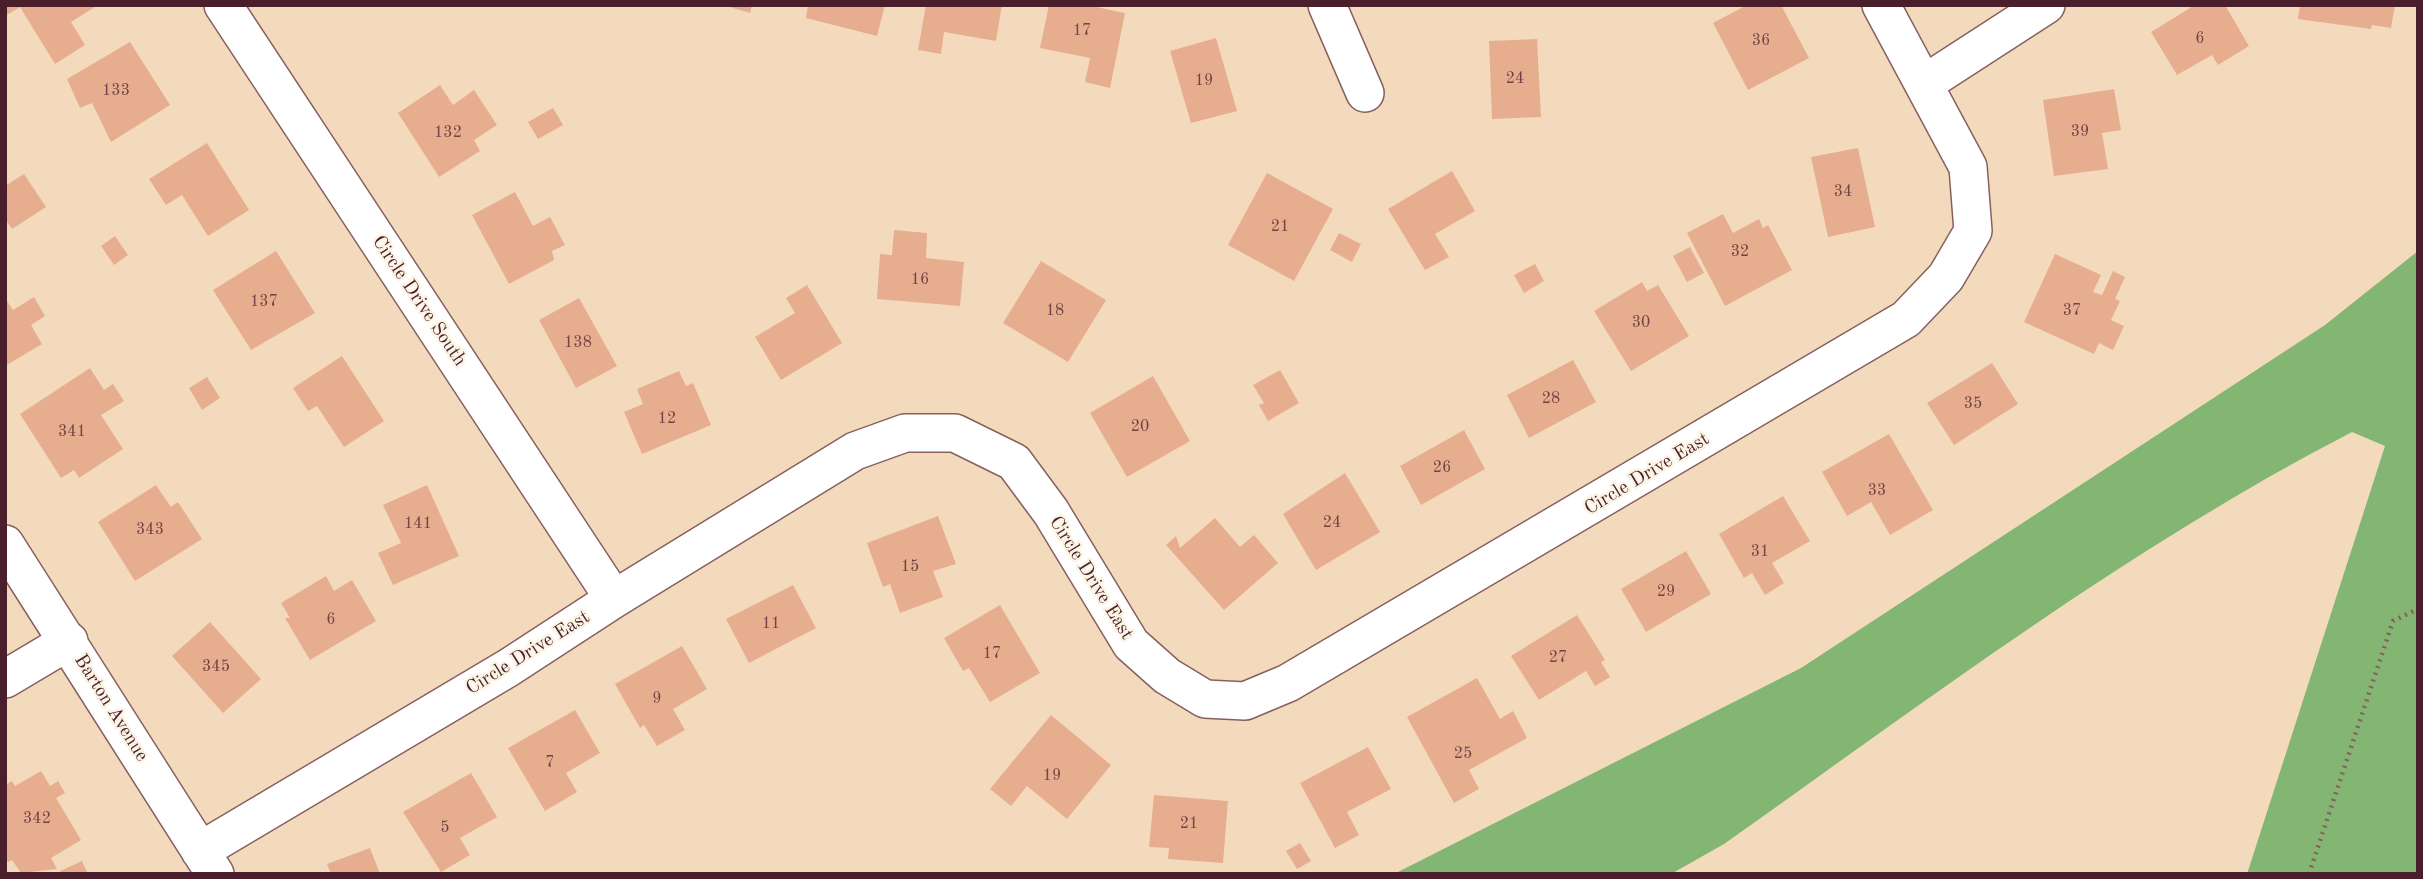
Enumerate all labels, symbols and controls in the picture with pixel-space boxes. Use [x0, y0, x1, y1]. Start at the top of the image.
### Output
house number: 17 [1073, 21, 1091, 41]
house number: 6 [2195, 29, 2205, 49]
house number: 36 [1752, 31, 1770, 51]
house number: 24 [1506, 69, 1524, 89]
house number: 19 [1195, 71, 1213, 91]
house number: 133 [102, 81, 130, 101]
house number: 39 [2071, 122, 2089, 142]
house number: 132 [434, 123, 462, 143]
house number: 34 [1834, 182, 1852, 202]
house number: 21 [1271, 217, 1289, 237]
street label: Circle Drive South [367, 231, 471, 371]
house number: 32 [1731, 242, 1749, 262]
house number: 16 [911, 270, 929, 290]
house number: 137 [250, 292, 278, 312]
house number: 18 [1046, 301, 1064, 321]
house number: 37 [2063, 301, 2081, 321]
house number: 30 [1632, 313, 1650, 333]
house number: 138 [564, 333, 592, 353]
house number: 28 [1542, 389, 1560, 409]
house number: 35 [1964, 394, 1982, 414]
house number: 12 [658, 409, 676, 429]
house number: 20 [1131, 417, 1149, 437]
house number: 341 [58, 422, 86, 442]
street label: Circle Drive East [1580, 428, 1714, 520]
house number: 26 [1433, 458, 1451, 478]
house number: 33 [1868, 481, 1886, 501]
street label: Circle Drive East [1044, 512, 1138, 644]
house number: 24 [1323, 513, 1341, 533]
house number: 141 [404, 514, 432, 534]
house number: 343 [136, 520, 164, 540]
house number: 31 [1751, 542, 1769, 562]
house number: 15 [901, 557, 919, 577]
house number: 29 [1657, 582, 1675, 602]
street label: Circle Drive East [462, 606, 594, 700]
house number: 6 [326, 610, 336, 630]
house number: 11 [762, 614, 780, 634]
house number: 17 [983, 644, 1001, 664]
house number: 27 [1549, 648, 1567, 668]
street label: Barton Avenue [69, 650, 153, 766]
house number: 345 [202, 657, 230, 677]
house number: 9 [652, 689, 662, 709]
house number: 25 [1454, 744, 1472, 764]
house number: 7 [545, 753, 555, 773]
house number: 19 [1043, 766, 1061, 786]
house number: 342 [23, 809, 51, 829]
house number: 21 [1180, 814, 1198, 834]
house number: 5 [440, 818, 450, 838]

